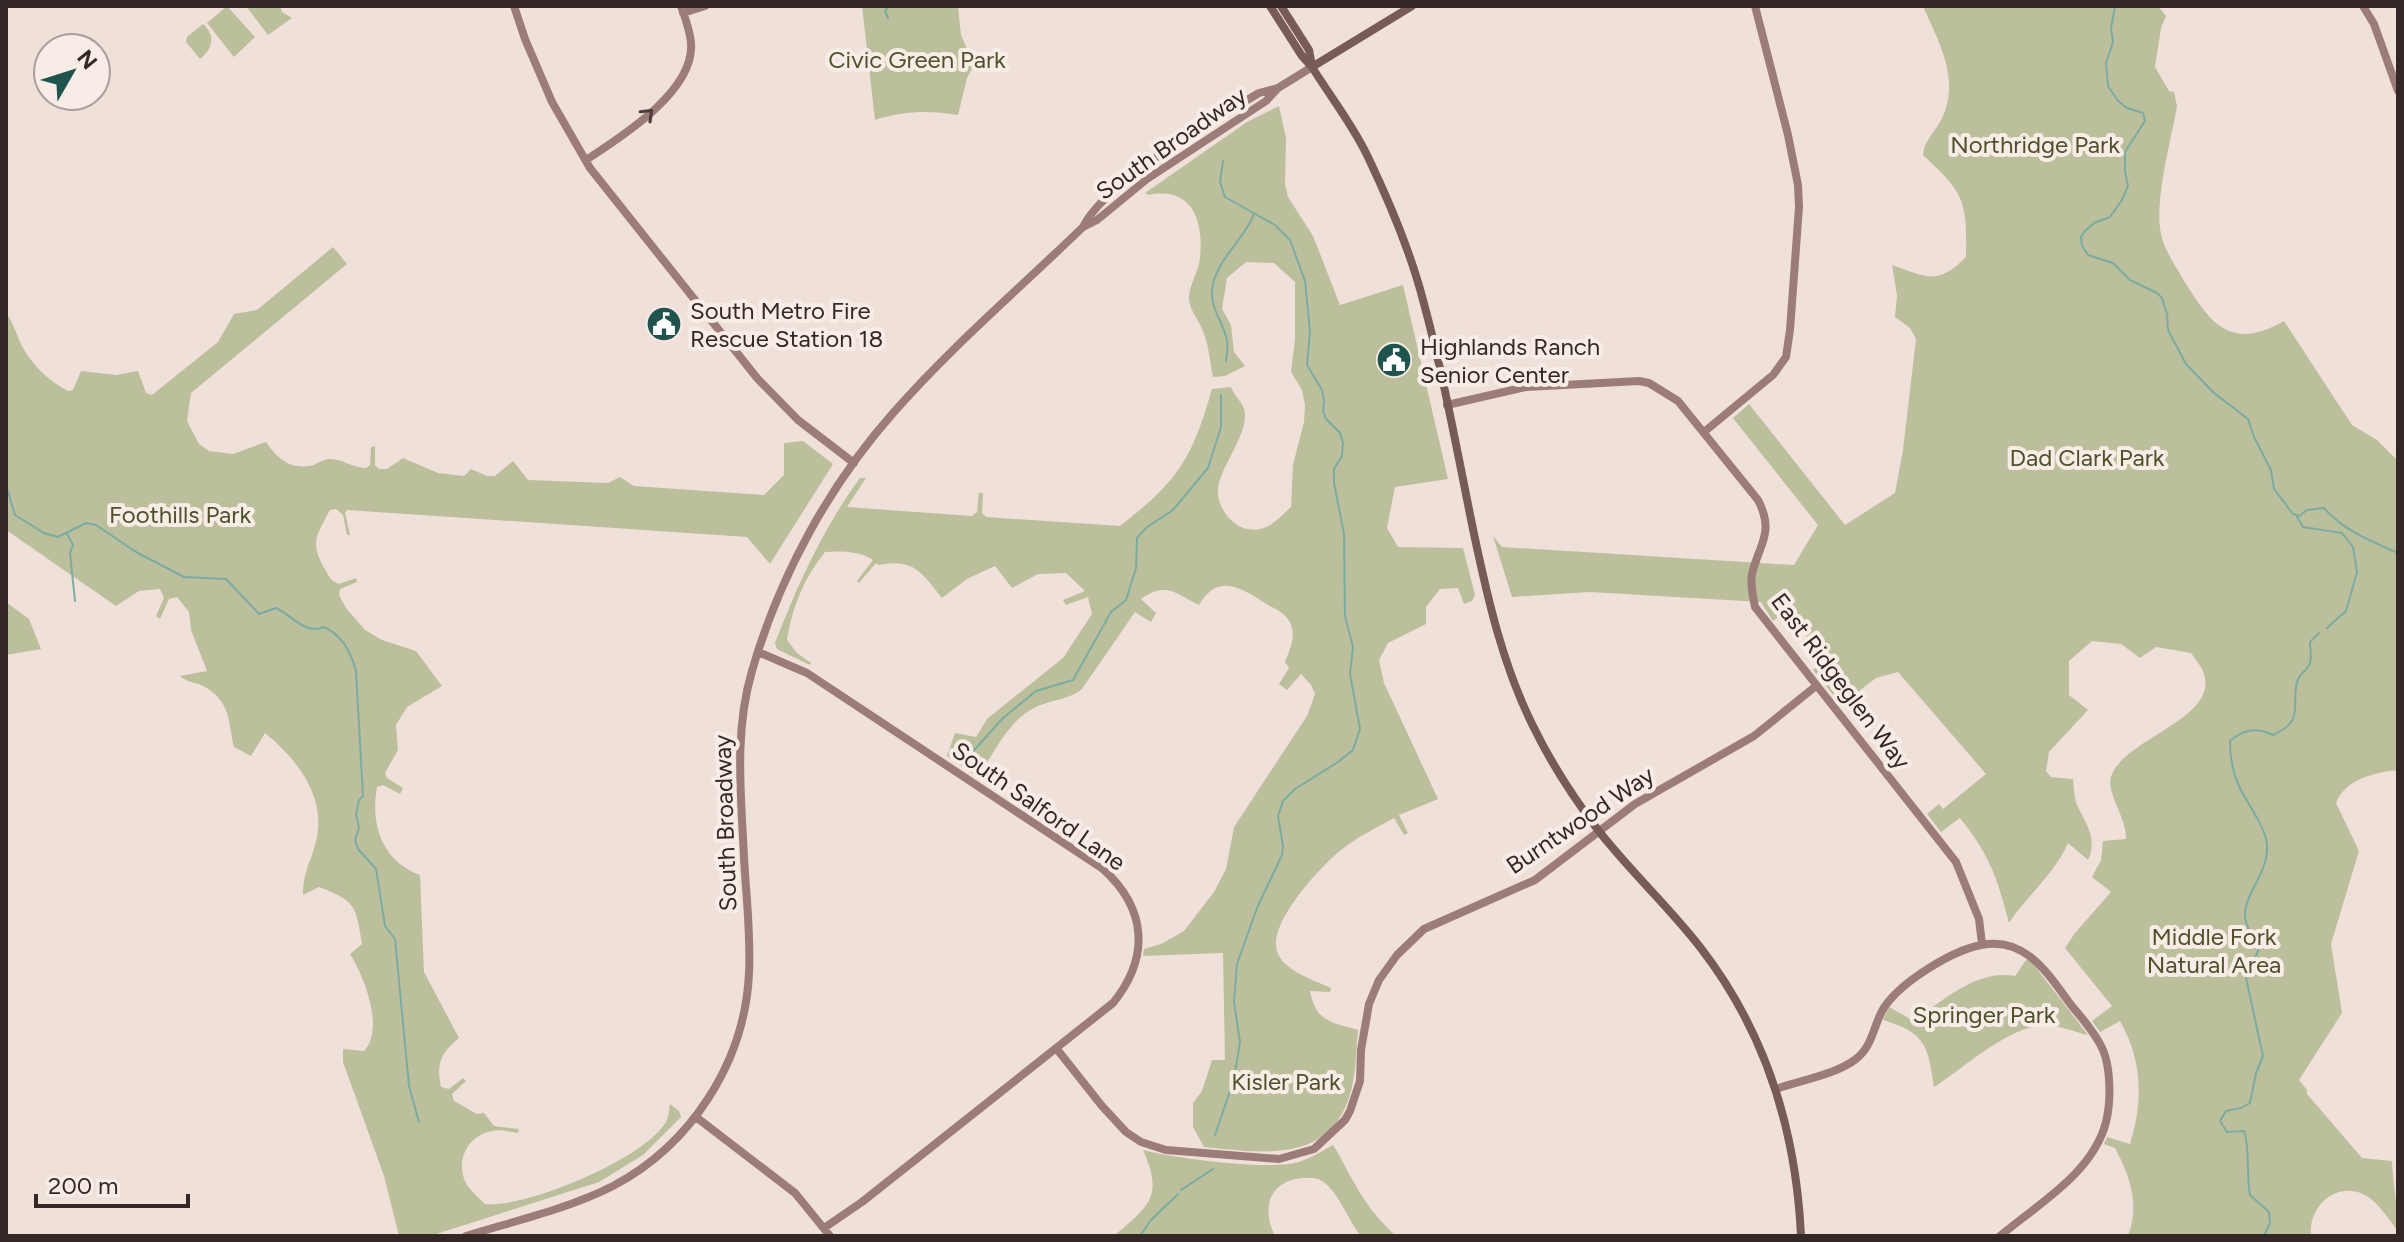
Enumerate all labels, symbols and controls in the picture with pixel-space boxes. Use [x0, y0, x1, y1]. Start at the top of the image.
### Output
north arrow [32, 32, 112, 112]
text: N [71, 45, 103, 75]
park label: Civic Green Park [828, 45, 1006, 74]
street label: South Broadway [1090, 80, 1252, 206]
one-way arrow [639, 108, 653, 123]
park label: Northridge Park [1950, 130, 2120, 159]
place label: South Metro Fire Rescue Station 18 [690, 296, 883, 353]
public building icon: South Metro Fire Rescue Station 18 [645, 305, 683, 343]
place label: Highlands Ranch Senior Center [1420, 332, 1600, 389]
public building icon: Highlands Ranch Senior Center [1375, 341, 1413, 379]
park label: Dad Clark Park [2010, 443, 2165, 472]
park label: Foothills Park [109, 500, 251, 529]
street label: East Ridgeglen Way [1765, 587, 1917, 775]
street label: South Broadway [707, 734, 743, 912]
street label: South Salford Lane [947, 735, 1131, 877]
street label: Burntwood Way [1501, 760, 1660, 880]
park label: Middle Fork Natural Area [2147, 922, 2281, 979]
park label: Springer Park [1913, 1000, 2056, 1029]
park label: Kisler Park [1231, 1067, 1341, 1096]
scale bar [36, 1158, 188, 1208]
text: 200 m [48, 1171, 119, 1200]

